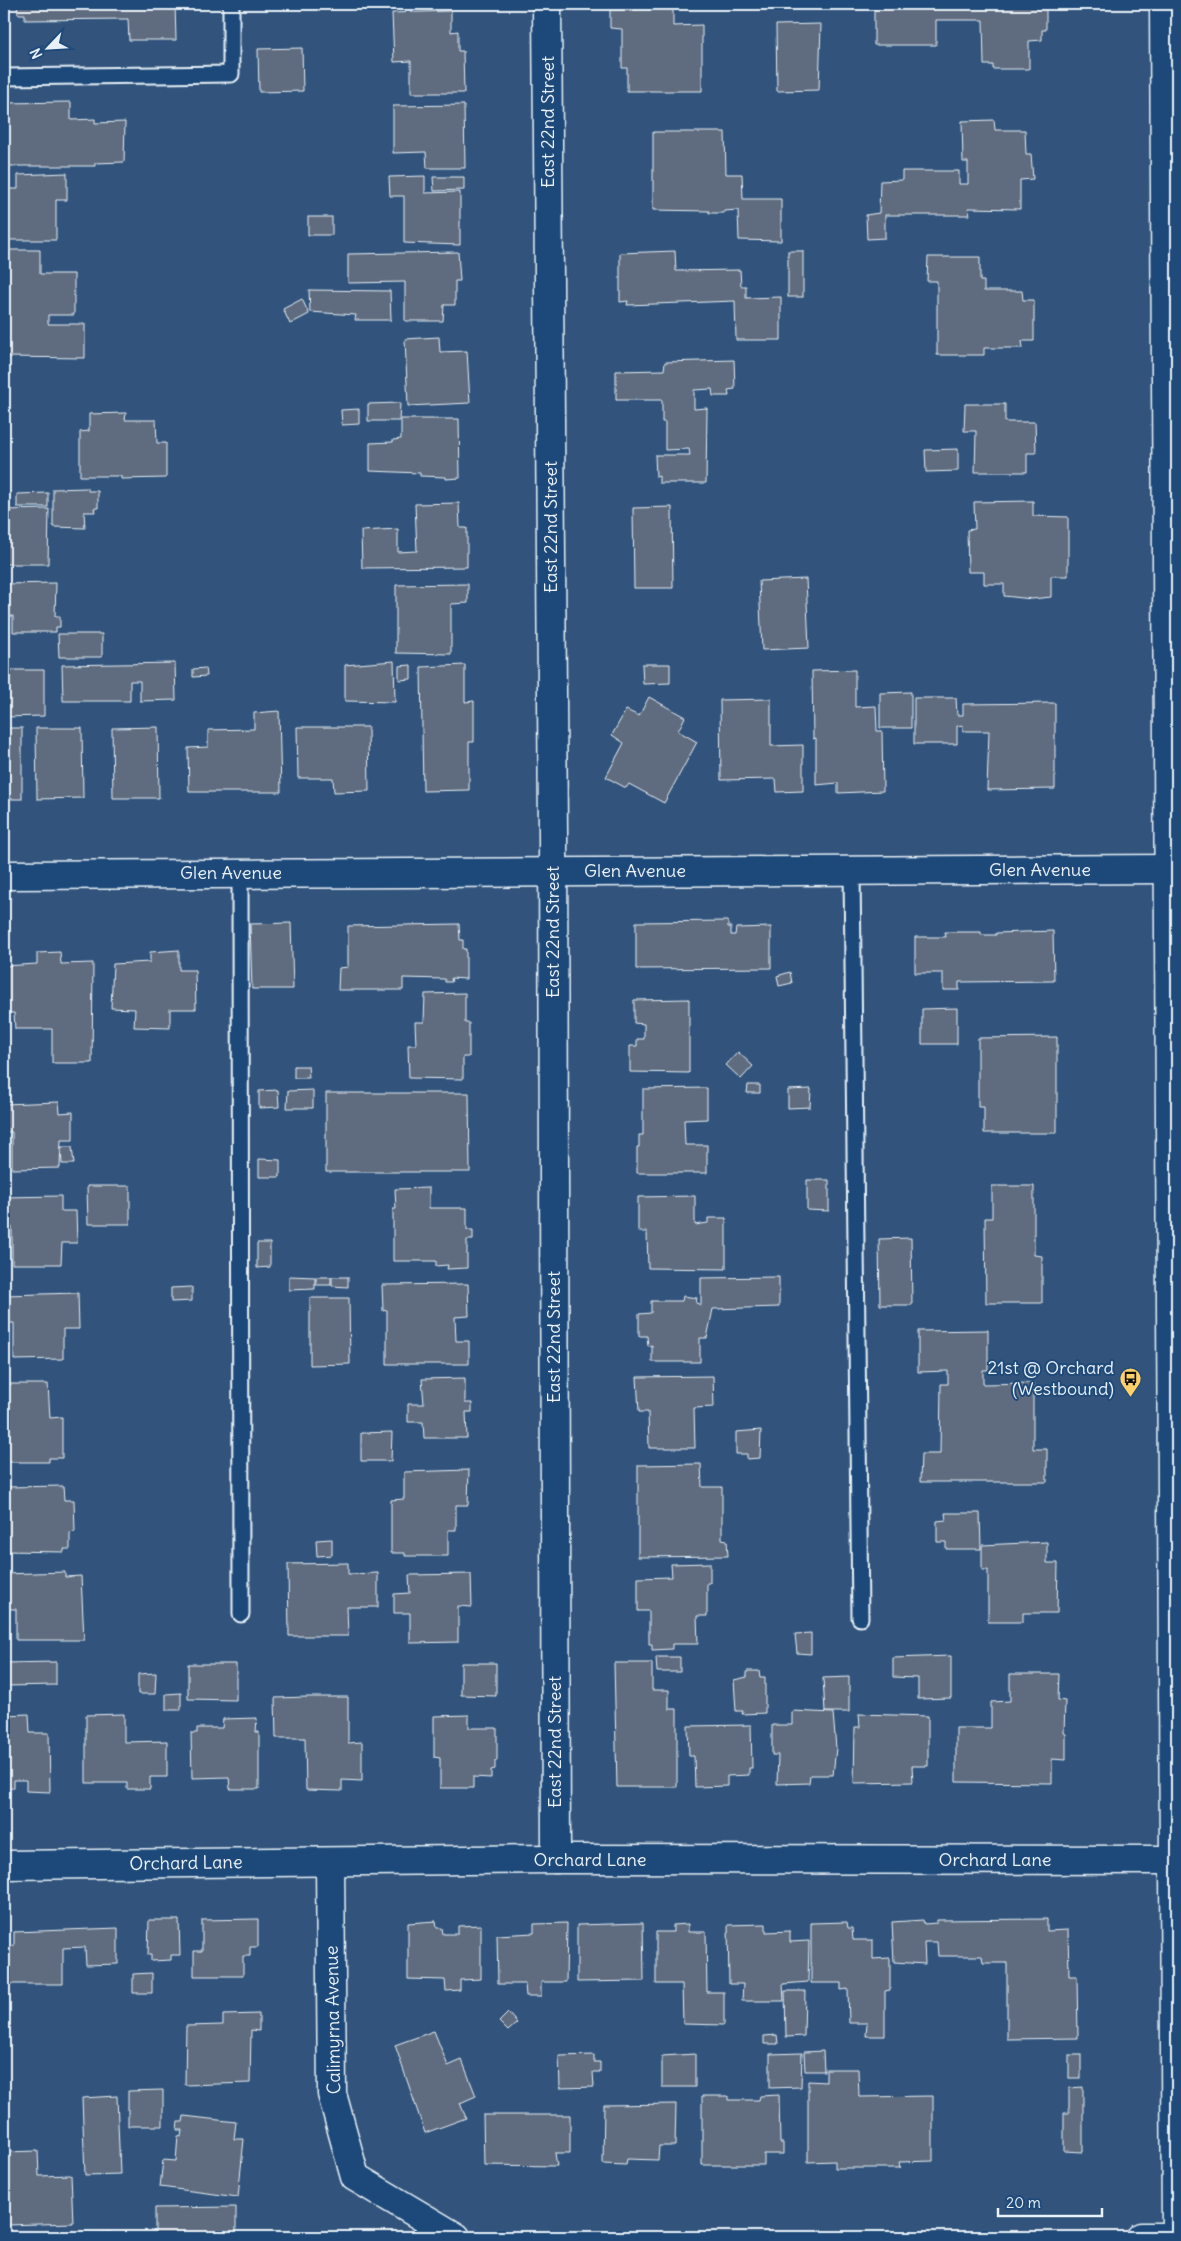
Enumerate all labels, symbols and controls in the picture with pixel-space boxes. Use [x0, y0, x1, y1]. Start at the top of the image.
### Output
north arrow [22, 22, 72, 72]
text: N [26, 45, 46, 62]
street label: East 22nd Street [536, 56, 559, 188]
street label: East 22nd Street [539, 461, 562, 593]
street label: Glen Avenue [989, 858, 1091, 881]
street label: Glen Avenue [584, 859, 686, 882]
street label: Glen Avenue [180, 861, 282, 884]
street label: East 22nd Street [541, 866, 564, 998]
street label: East 22nd Street [542, 1271, 565, 1403]
place label: 21st @ Orchard (Westbound) [987, 1356, 1114, 1400]
bus stop icon: 21st @ Orchard (Westbound) [1118, 1366, 1142, 1397]
street label: East 22nd Street [543, 1676, 566, 1808]
street label: Orchard Lane [533, 1848, 647, 1871]
street label: Orchard Lane [938, 1848, 1052, 1871]
street label: Orchard Lane [129, 1850, 243, 1875]
street label: Calimyrna Avenue [320, 1945, 345, 2095]
scale bar [998, 2186, 1102, 2218]
text: 20 m [1006, 2193, 1041, 2212]

